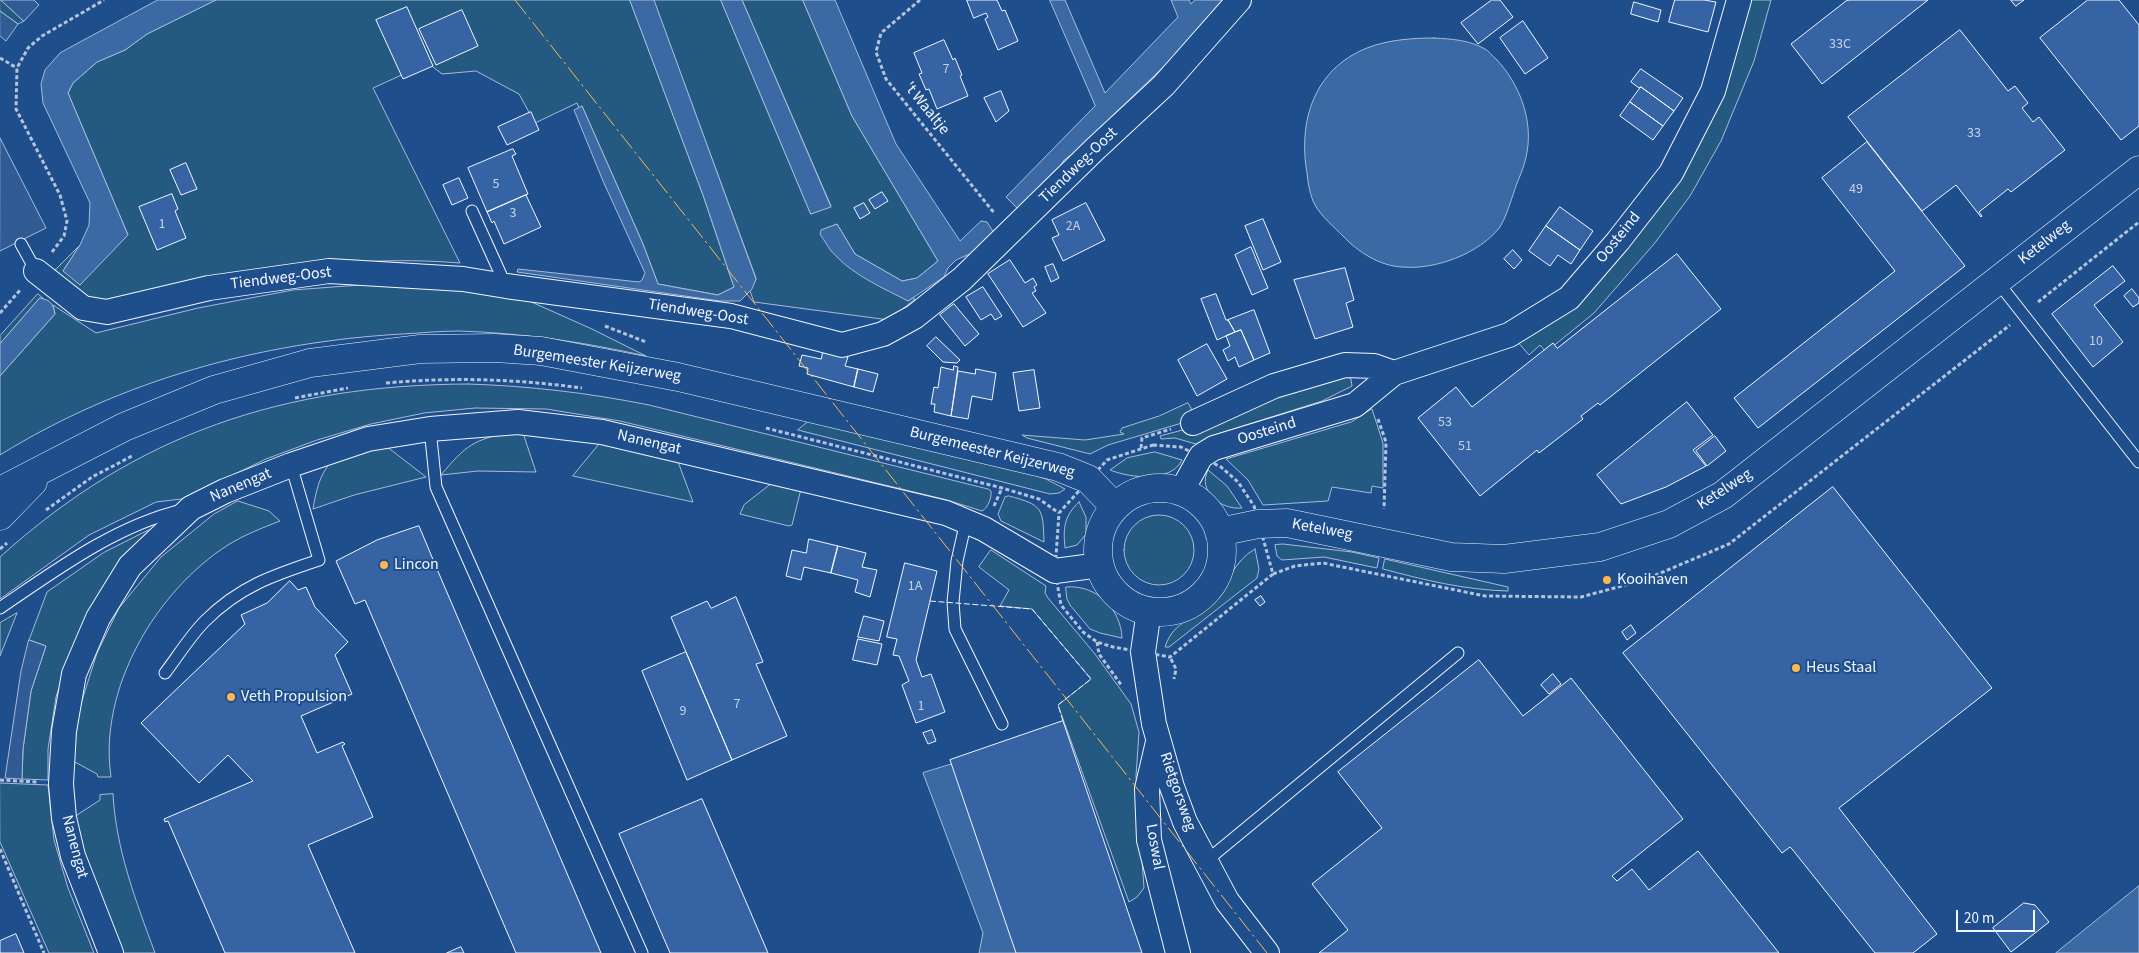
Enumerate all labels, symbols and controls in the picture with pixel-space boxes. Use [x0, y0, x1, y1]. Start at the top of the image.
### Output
house number: 33C [1829, 37, 1851, 53]
house number: 7 [943, 62, 949, 78]
street label: 't Waaltje [899, 79, 953, 139]
street label: Tiendweg-Oost [1036, 124, 1122, 208]
house number: 33 [1967, 126, 1981, 142]
house number: 5 [493, 177, 499, 193]
house number: 49 [1849, 182, 1863, 198]
house number: 3 [510, 206, 516, 222]
street label: Oosteind [1593, 209, 1645, 267]
house number: 1 [159, 217, 165, 233]
street label: Ketelweg [2015, 217, 2075, 269]
house number: 2A [1066, 219, 1080, 235]
street label: Tiendweg-Oost [230, 263, 332, 295]
street label: Tiendweg-Oost [646, 296, 750, 330]
house number: 10 [2089, 334, 2103, 350]
street label: Burgemeester Keijzerweg [512, 341, 682, 387]
street label: Oosteind [1235, 414, 1299, 450]
house number: 53 [1438, 415, 1452, 431]
street label: Burgemeester Keijzerweg [908, 423, 1076, 483]
street label: Nanengat [615, 426, 683, 460]
house number: 51 [1458, 439, 1472, 455]
street label: Nanengat [207, 464, 275, 508]
street label: Ketelweg [1694, 465, 1756, 515]
street label: Ketelweg [1290, 515, 1354, 545]
place label: Lincon [394, 555, 439, 575]
marker: Lincon [378, 559, 390, 571]
place label: Kooihaven [1617, 570, 1688, 590]
marker: Kooihaven [1601, 574, 1613, 586]
house number: 1A [908, 579, 922, 595]
place label: Heus Staal [1806, 658, 1876, 678]
marker: Heus Staal [1790, 662, 1802, 674]
place label: Veth Propulsion [241, 687, 347, 707]
marker: Veth Propulsion [225, 691, 237, 703]
house number: 7 [734, 697, 740, 713]
house number: 1 [918, 699, 924, 715]
house number: 9 [680, 704, 686, 720]
street label: Rietgorsweg [1155, 750, 1199, 834]
street label: Nanengat [56, 813, 92, 881]
street label: Loswal [1141, 822, 1167, 872]
scale bar [1959, 900, 2038, 932]
text: 20 m [1964, 908, 1994, 929]

